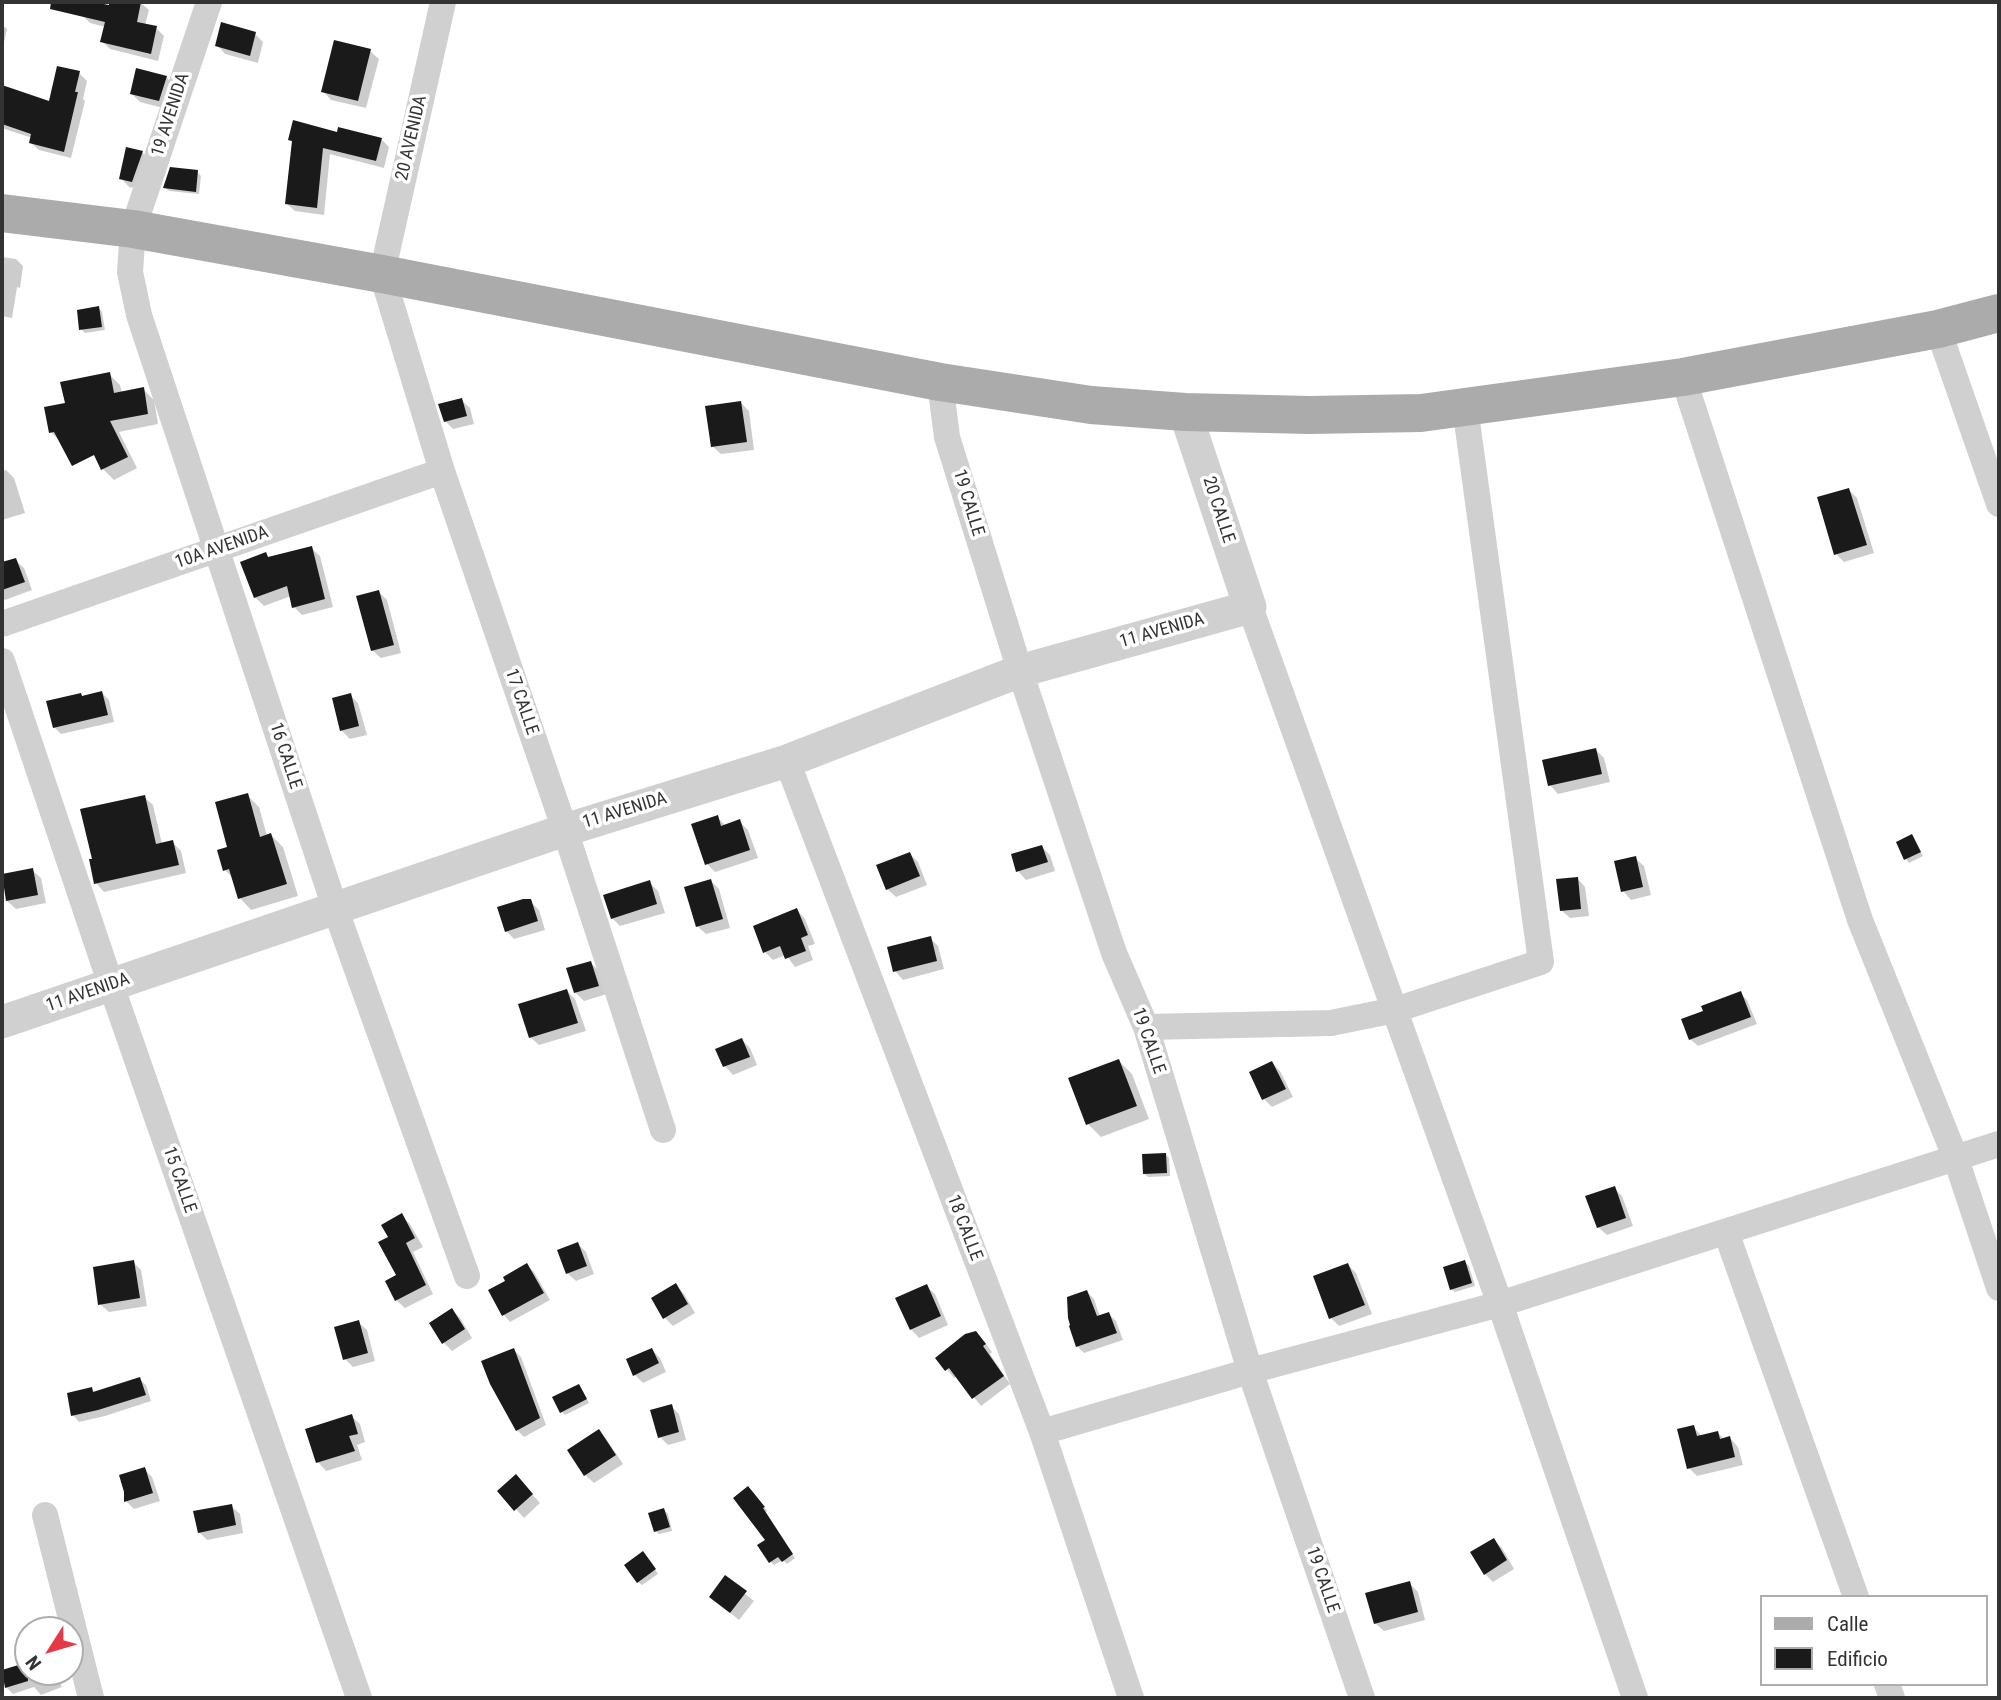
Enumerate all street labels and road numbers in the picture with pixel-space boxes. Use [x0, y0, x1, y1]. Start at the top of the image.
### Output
street label: 19 AVENIDA [147, 70, 195, 160]
street label: 20 AVENIDA [392, 93, 432, 183]
street label: 19 CALLE [948, 467, 988, 539]
street label: 20 CALLE [1197, 474, 1239, 546]
street label: 10A AVENIDA [173, 522, 271, 574]
street label: 11 AVENIDA [1117, 609, 1207, 653]
street label: 17 CALLE [500, 666, 542, 738]
street label: 16 CALLE [264, 720, 306, 792]
street label: 11 AVENIDA [580, 788, 670, 834]
street label: 11 AVENIDA [44, 969, 132, 1017]
street label: 19 CALLE [1127, 1005, 1169, 1077]
street label: 15 CALLE [158, 1144, 200, 1216]
street label: 18 CALLE [942, 1192, 986, 1264]
street label: 19 CALLE [1301, 1544, 1343, 1616]

